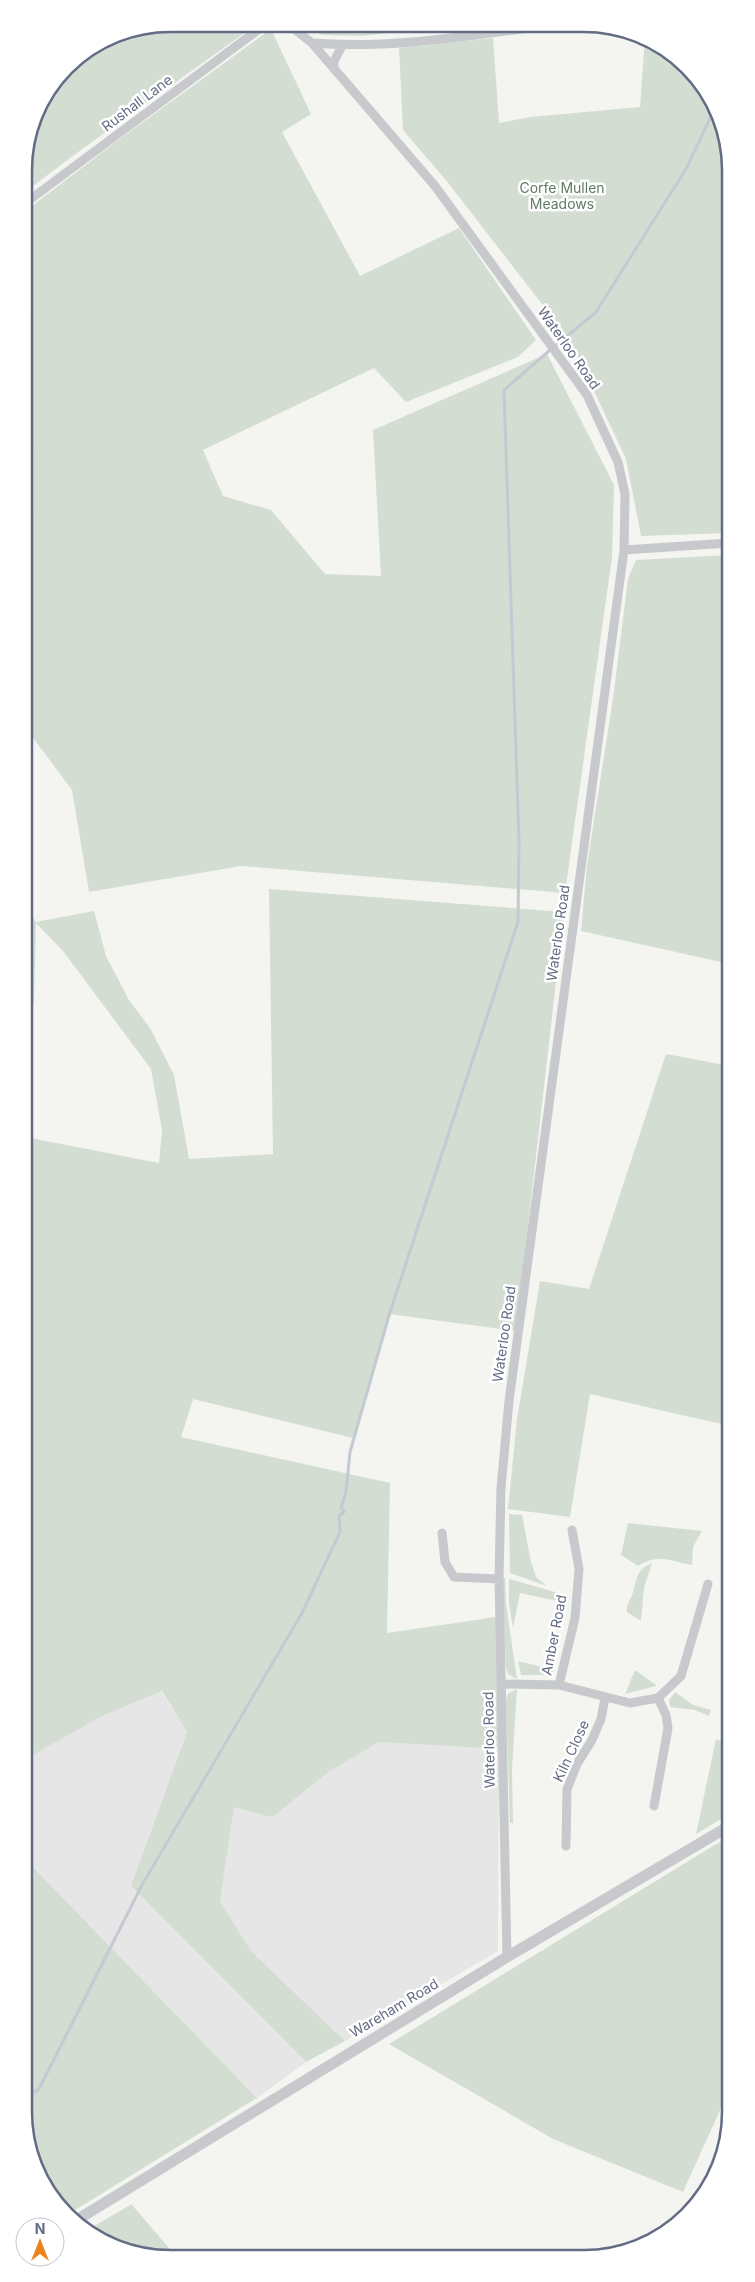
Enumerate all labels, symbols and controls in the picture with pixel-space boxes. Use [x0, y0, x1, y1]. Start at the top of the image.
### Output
street label: Rushall Lane [98, 71, 175, 135]
park label: Corfe Mullen Meadows [519, 179, 605, 212]
street label: Waterloo Road [535, 303, 604, 392]
street label: Waterloo Road [542, 884, 573, 982]
street label: Waterloo Road [488, 1285, 519, 1383]
street label: Amber Road [537, 1593, 570, 1677]
street label: Waterloo Road [479, 1691, 498, 1789]
street label: Kiln Close [549, 1717, 592, 1784]
street label: Wareham Road [346, 1974, 441, 2041]
north arrow [15, 2217, 65, 2267]
text: N [35, 2220, 45, 2237]

